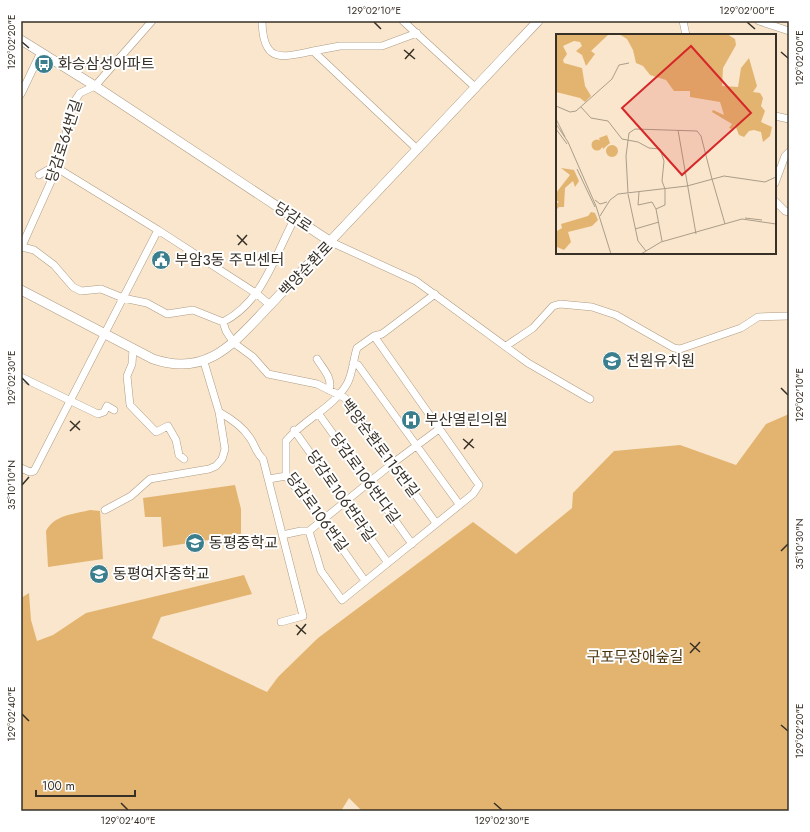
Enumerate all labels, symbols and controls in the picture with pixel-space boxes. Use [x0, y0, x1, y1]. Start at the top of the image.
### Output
text: 129°02'10"E [347, 3, 401, 18]
text: 129°02'00"E [719, 3, 775, 18]
text: 129°02'20"E [4, 14, 19, 70]
text: 129°02'00"E [792, 30, 807, 86]
inset map [556, 34, 776, 254]
bus stop icon: 화승삼성아파트 [33, 53, 55, 75]
place label: 화승삼성아파트 [58, 53, 155, 75]
street label: 당감로64번길 [40, 97, 88, 185]
street label: 당감로 [270, 196, 316, 238]
street label: 백양순환로 [274, 237, 338, 301]
public building icon: 부암3동 주민센터 [150, 249, 172, 271]
place label: 부암3동 주민센터 [175, 249, 284, 271]
school or university icon: 전원유치원 [601, 350, 623, 372]
place label: 전원유치원 [626, 350, 695, 372]
text: 129°02'30"E [4, 351, 19, 405]
text: 129°02'10"E [792, 368, 807, 422]
street label: 백양순환로115번길 [336, 394, 424, 502]
hospital icon: 부산열린의원 [400, 409, 422, 431]
place label: 부산열린의원 [425, 409, 508, 431]
street label: 당감로106번다길 [325, 428, 405, 528]
street label: 당감로106번라길 [301, 446, 381, 546]
text: 35°10'10"N [4, 460, 19, 510]
street label: 당감로106번길 [281, 468, 353, 556]
text: 35°10'30"N [792, 518, 807, 570]
school or university icon: 동평중학교 [184, 532, 206, 554]
place label: 동평중학교 [209, 532, 278, 554]
school or university icon: 동평여자중학교 [88, 563, 110, 585]
place label: 동평여자중학교 [113, 563, 210, 585]
park label: 구포무장애숲길 [587, 646, 683, 668]
text: 129°02'40"E [4, 686, 19, 742]
text: 129°02'20"E [792, 703, 807, 759]
scale bar [36, 772, 135, 798]
text: 100 m [42, 777, 75, 795]
text: 129°02'40"E [100, 813, 156, 828]
text: 129°02'30"E [475, 813, 529, 828]

